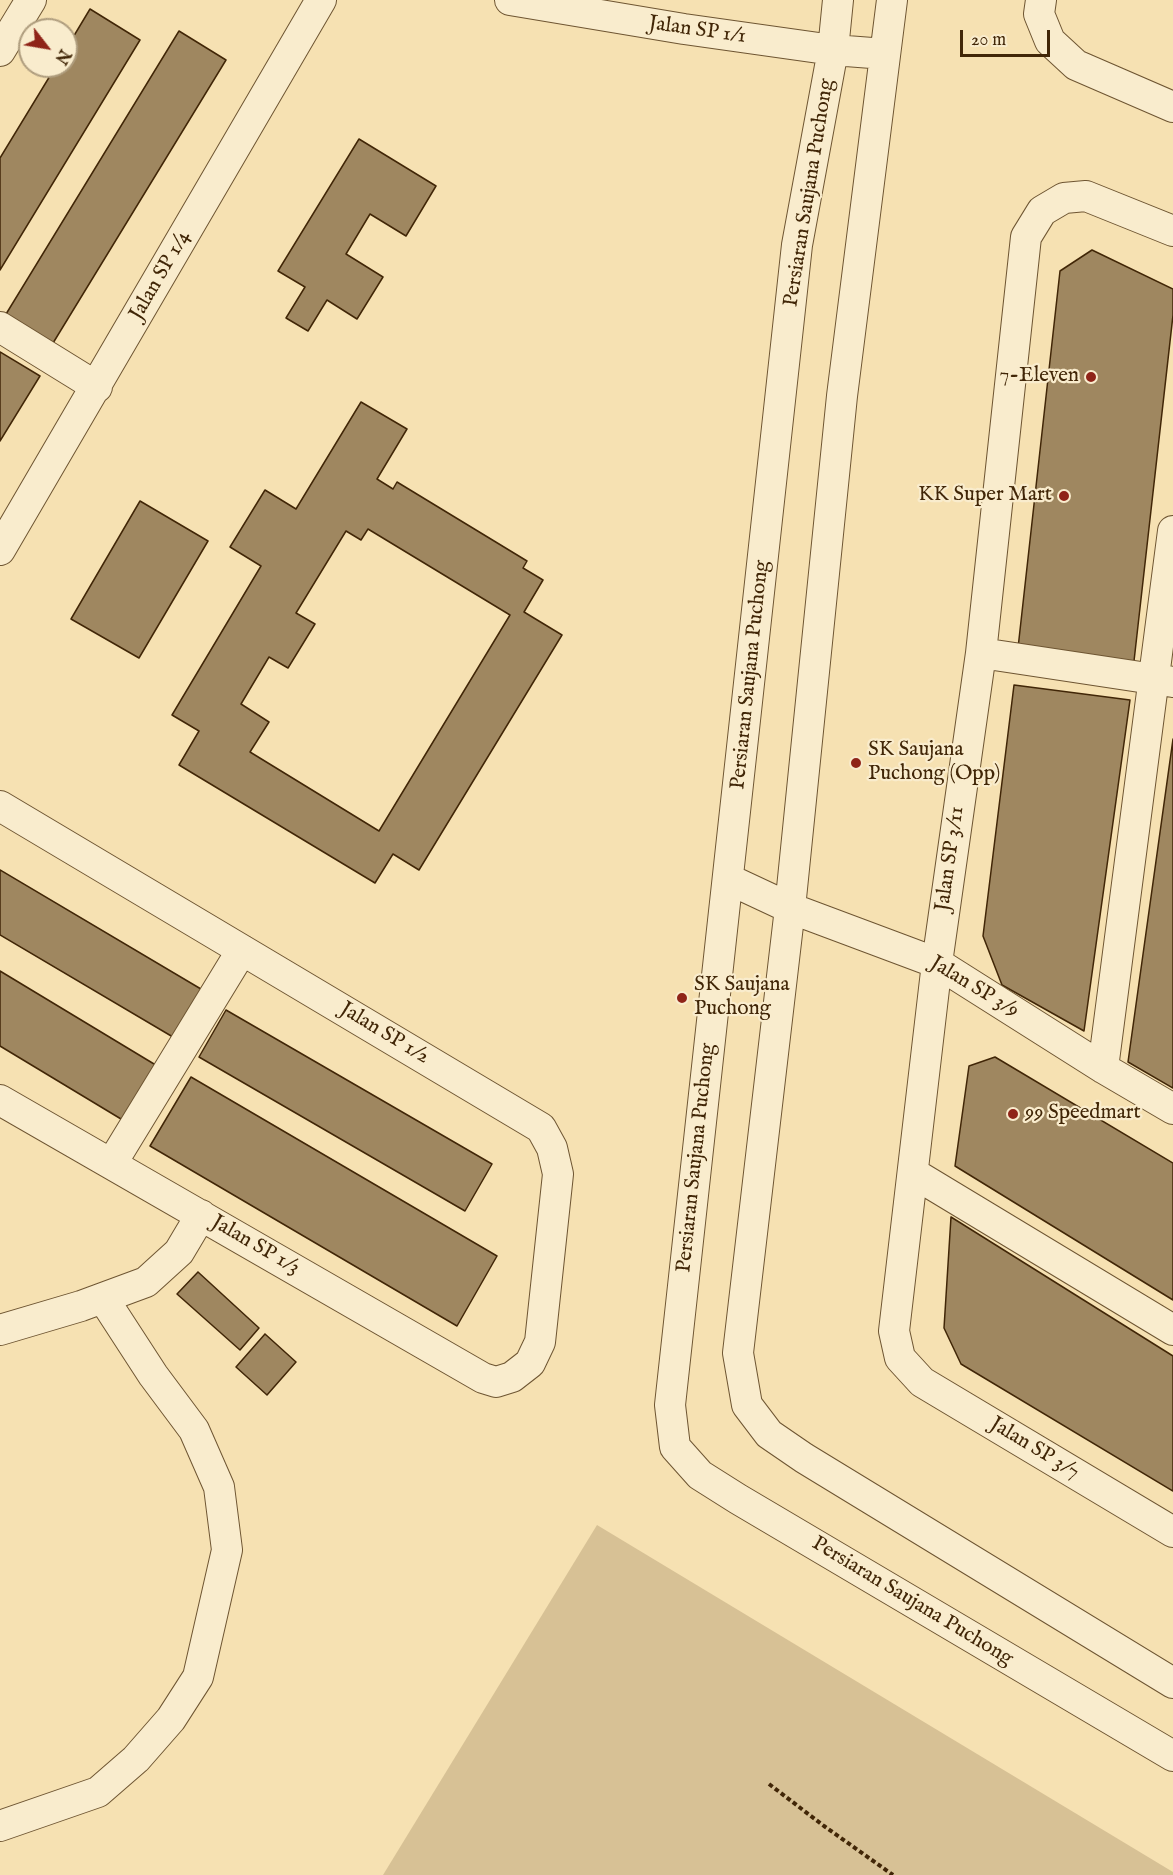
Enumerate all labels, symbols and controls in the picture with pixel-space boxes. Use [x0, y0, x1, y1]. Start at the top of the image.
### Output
street label: Jalan SP 1/1 [647, 12, 747, 50]
north arrow [18, 18, 78, 78]
scale bar [963, 18, 1053, 56]
text: 20 m [971, 29, 1006, 52]
text: N [50, 45, 74, 67]
street label: Persiaran Saujana Puchong [780, 77, 840, 309]
street label: Jalan SP 1/4 [125, 227, 197, 325]
place label: 7-Eleven [1000, 364, 1079, 390]
marker: 7-Eleven [1084, 370, 1098, 384]
place label: KK Super Mart [918, 483, 1052, 509]
marker: KK Super Mart [1057, 489, 1071, 503]
street label: Persiaran Saujana Puchong [726, 559, 776, 791]
place label: SK Saujana Puchong (Opp) [868, 738, 1000, 788]
marker: SK Saujana Puchong (Opp) [849, 756, 863, 770]
street label: Jalan SP 3/11 [931, 805, 971, 913]
street label: Jalan SP 3/9 [925, 952, 1023, 1024]
place label: SK Saujana Puchong [694, 973, 790, 1023]
marker: SK Saujana Puchong [675, 991, 689, 1005]
street label: Jalan SP 1/2 [335, 997, 433, 1071]
street label: Persiaran Saujana Puchong [672, 1042, 722, 1274]
place label: 99 Speedmart [1025, 1101, 1141, 1127]
marker: 99 Speedmart [1006, 1107, 1020, 1121]
street label: Jalan SP 1/3 [206, 1211, 304, 1281]
street label: Jalan SP 3/7 [985, 1412, 1083, 1486]
street label: Persiaran Saujana Puchong [807, 1532, 1017, 1672]

